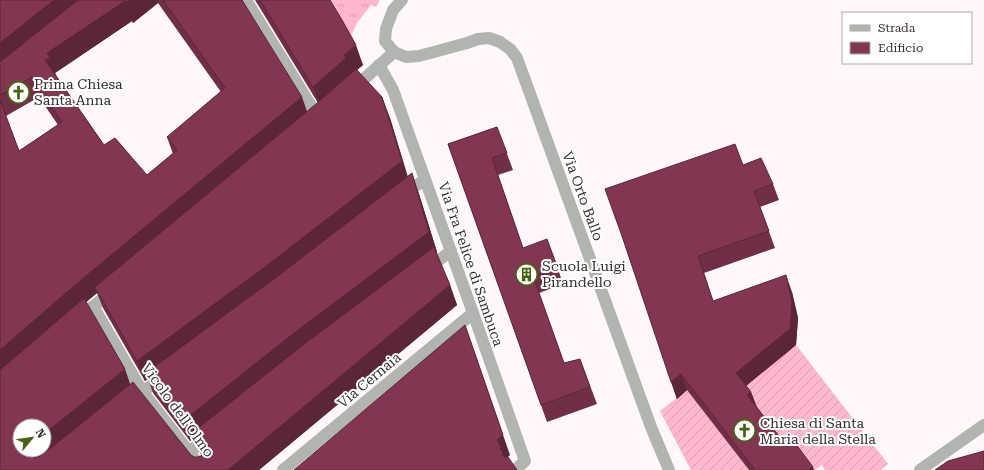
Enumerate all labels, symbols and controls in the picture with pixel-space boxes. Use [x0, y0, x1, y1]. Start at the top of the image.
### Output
legend [842, 12, 972, 64]
text: Strada [878, 21, 916, 35]
text: Edificio [878, 41, 923, 55]
place label: Prima Chiesa Santa Anna [34, 76, 123, 108]
church icon: Prima Chiesa Santa Anna [5, 79, 31, 105]
street label: Via Orto Ballo [559, 149, 607, 243]
street label: Via Fra Felice di Sambuca [435, 180, 507, 349]
place label: Scuola Luigi Pirandello [542, 258, 626, 290]
building icon: Scuola Luigi Pirandello [514, 261, 540, 287]
street label: Via Cernaia [334, 349, 404, 411]
street label: Vicolo dell'Olmo [139, 360, 217, 460]
place label: Chiesa di Santa Maria della Stella [760, 415, 876, 447]
north arrow [12, 418, 52, 458]
church icon: Chiesa di Santa Maria della Stella [731, 418, 757, 444]
text: N [33, 427, 48, 441]

